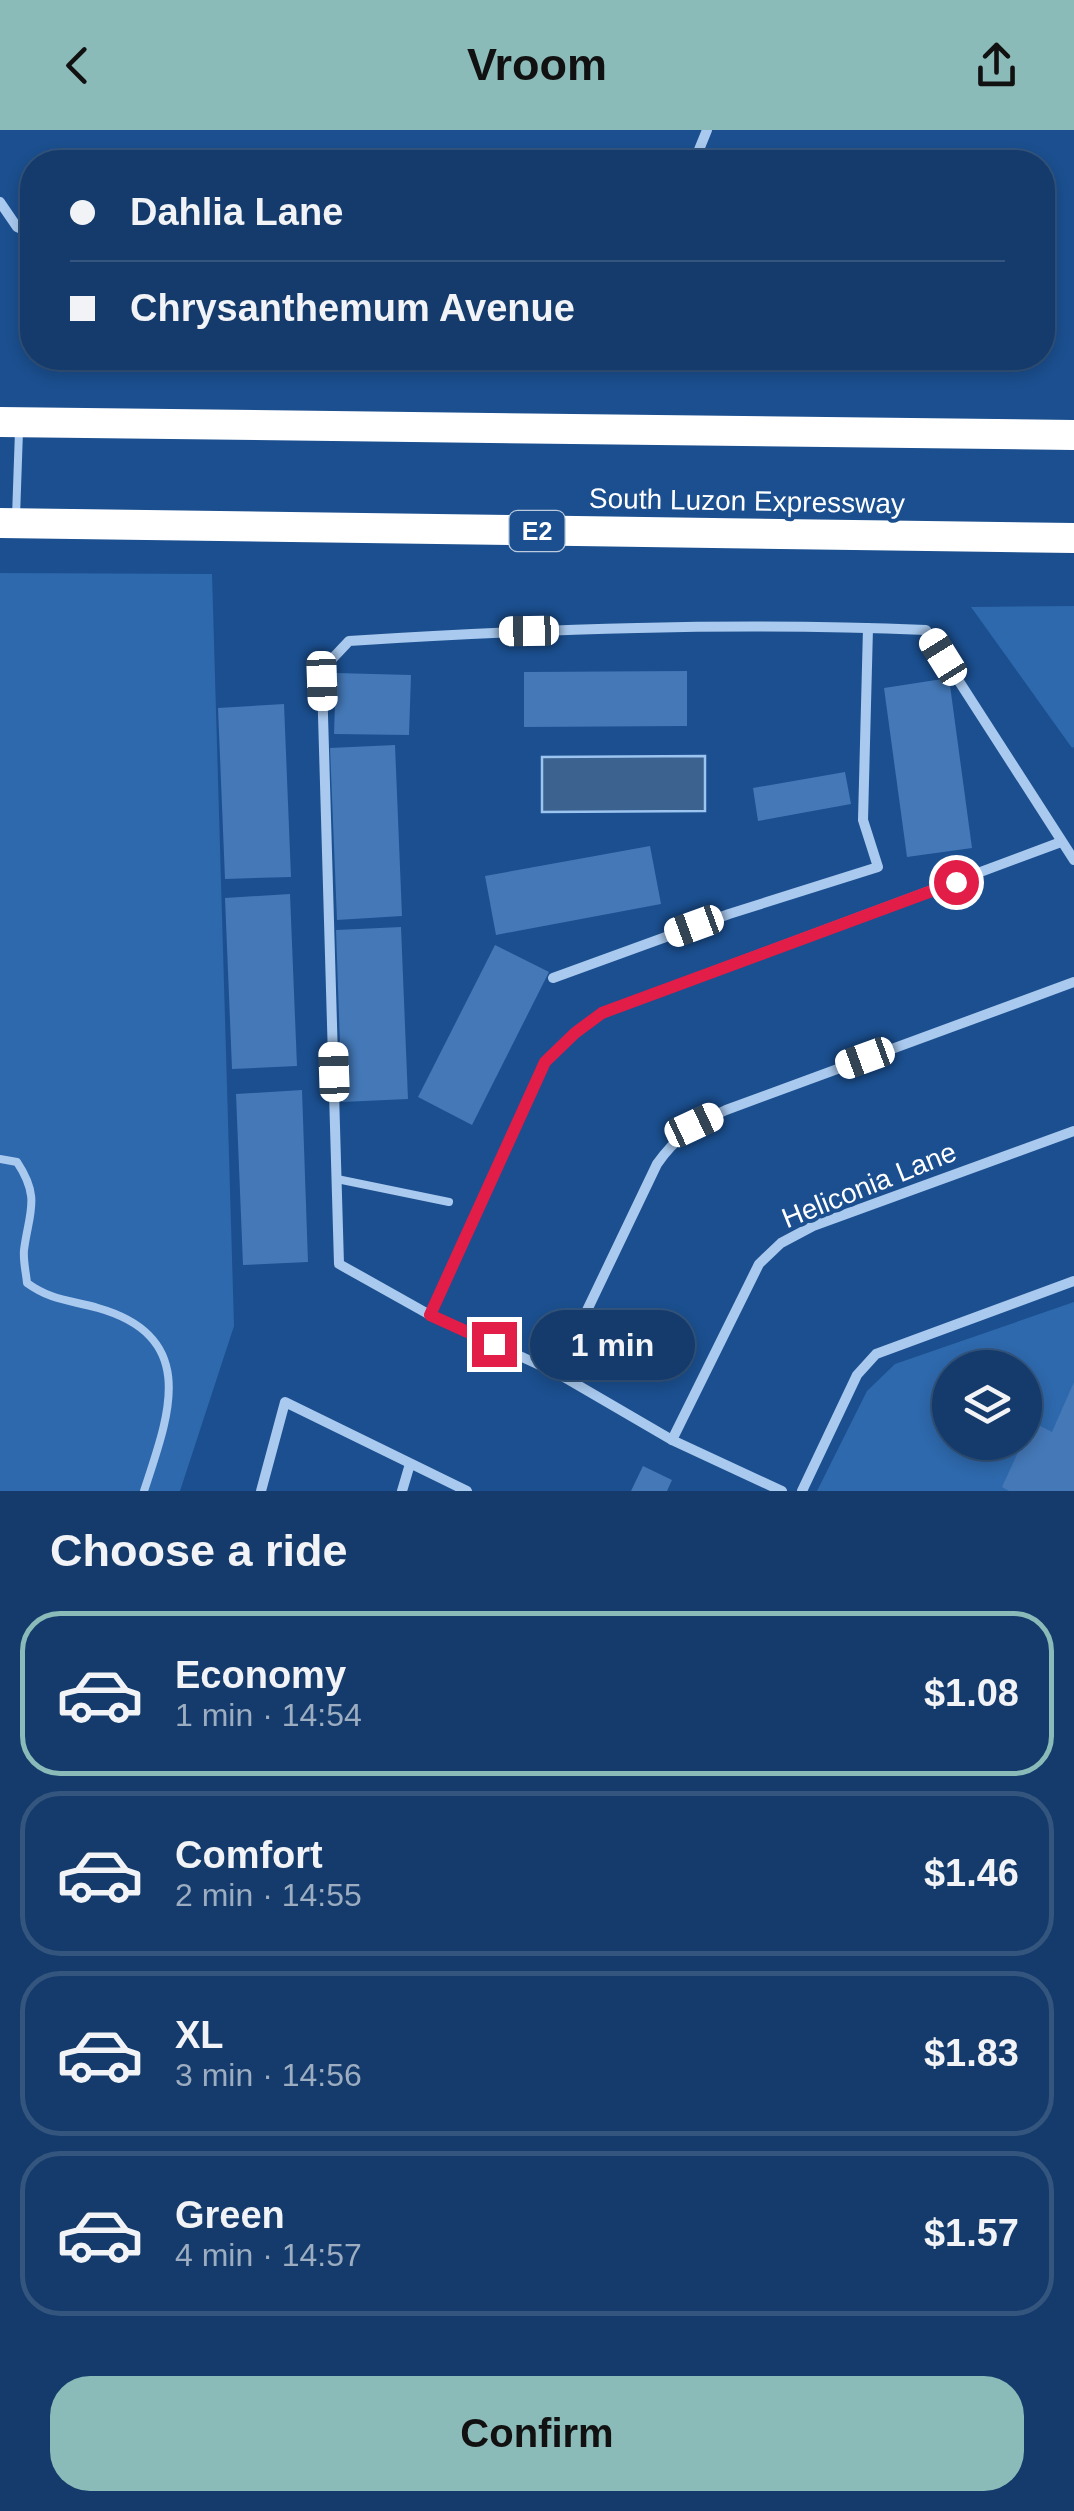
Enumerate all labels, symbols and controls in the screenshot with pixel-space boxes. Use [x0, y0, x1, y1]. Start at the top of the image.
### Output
icon: back [50, 38, 105, 93]
icon: share [969, 38, 1024, 93]
text: Vroom [467, 39, 607, 90]
text: Dahlia Lane [130, 191, 343, 233]
text: Chrysanthemum Avenue [130, 287, 575, 329]
street label: South Luzon Expressway [589, 483, 905, 519]
road number: E2 [510, 511, 564, 551]
car [499, 615, 559, 647]
car [914, 624, 972, 690]
car [306, 650, 338, 712]
route start [934, 860, 979, 905]
car [661, 902, 727, 950]
car [832, 1034, 898, 1082]
car [318, 1041, 350, 1103]
car [660, 1099, 728, 1151]
street label: Heliconia Lane [777, 1136, 961, 1234]
callout: 1 min [529, 1309, 694, 1379]
route end [472, 1322, 517, 1367]
text: 1 min [571, 1327, 654, 1363]
map controls [932, 1350, 1042, 1460]
button: layers [932, 1350, 1042, 1460]
text: Choose a ride [50, 1525, 348, 1576]
icon: car [55, 1649, 145, 1739]
text: Economy [175, 1654, 346, 1696]
text: $1.08 [924, 1672, 1019, 1714]
text: 1 min · 14:54 [175, 1697, 362, 1733]
icon: car [55, 1829, 145, 1919]
text: Comfort [175, 1834, 323, 1876]
text: $1.46 [924, 1852, 1019, 1894]
text: 2 min · 14:55 [175, 1877, 362, 1913]
icon: car [55, 2009, 145, 2099]
text: XL [175, 2014, 224, 2056]
text: $1.83 [924, 2032, 1019, 2074]
text: 3 min · 14:56 [175, 2057, 362, 2093]
icon: car [55, 2189, 145, 2279]
text: Green [175, 2194, 285, 2236]
text: $1.57 [924, 2212, 1019, 2254]
text: 4 min · 14:57 [175, 2237, 362, 2273]
button: Confirm [50, 2376, 1024, 2491]

